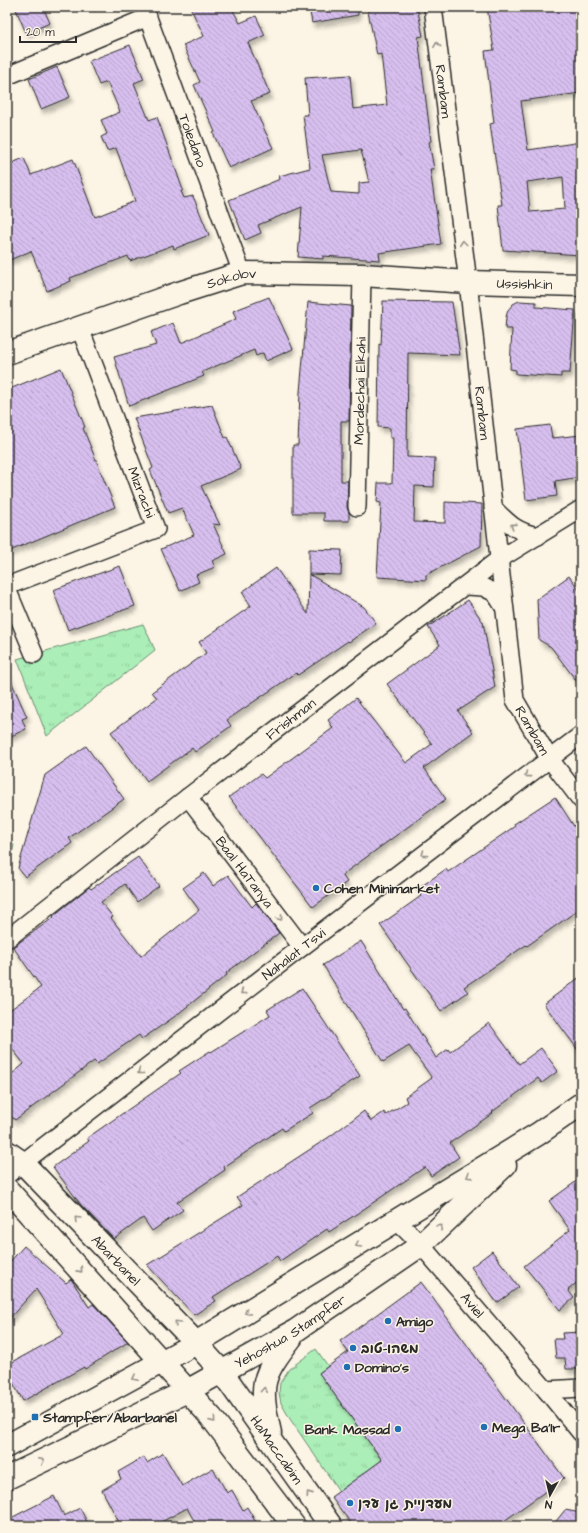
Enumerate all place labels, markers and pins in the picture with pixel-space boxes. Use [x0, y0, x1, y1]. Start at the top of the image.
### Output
place label: Cohen Minimarket [324, 879, 440, 899]
marker: Cohen Minimarket [311, 883, 321, 893]
place label: Amigo [396, 1312, 433, 1333]
marker: Amigo [383, 1316, 393, 1326]
place label: משהו-טוב [360, 1339, 419, 1359]
marker: משהו-טוב [348, 1343, 358, 1353]
place label: Domino's [355, 1358, 409, 1378]
marker: Domino's [342, 1362, 352, 1372]
place label: Stampfer/Abarbanel [42, 1408, 178, 1428]
marker: Stampfer/Abarbanel [30, 1412, 40, 1422]
place label: Mega Ba'Ir [492, 1418, 561, 1439]
place label: Bank Massad [305, 1420, 391, 1440]
marker: Mega Ba'Ir [479, 1422, 489, 1432]
marker: Bank Massad [393, 1424, 403, 1434]
place label: מעדניית גן עדן [358, 1494, 452, 1514]
marker: מעדניית גן עדן [345, 1498, 355, 1508]

